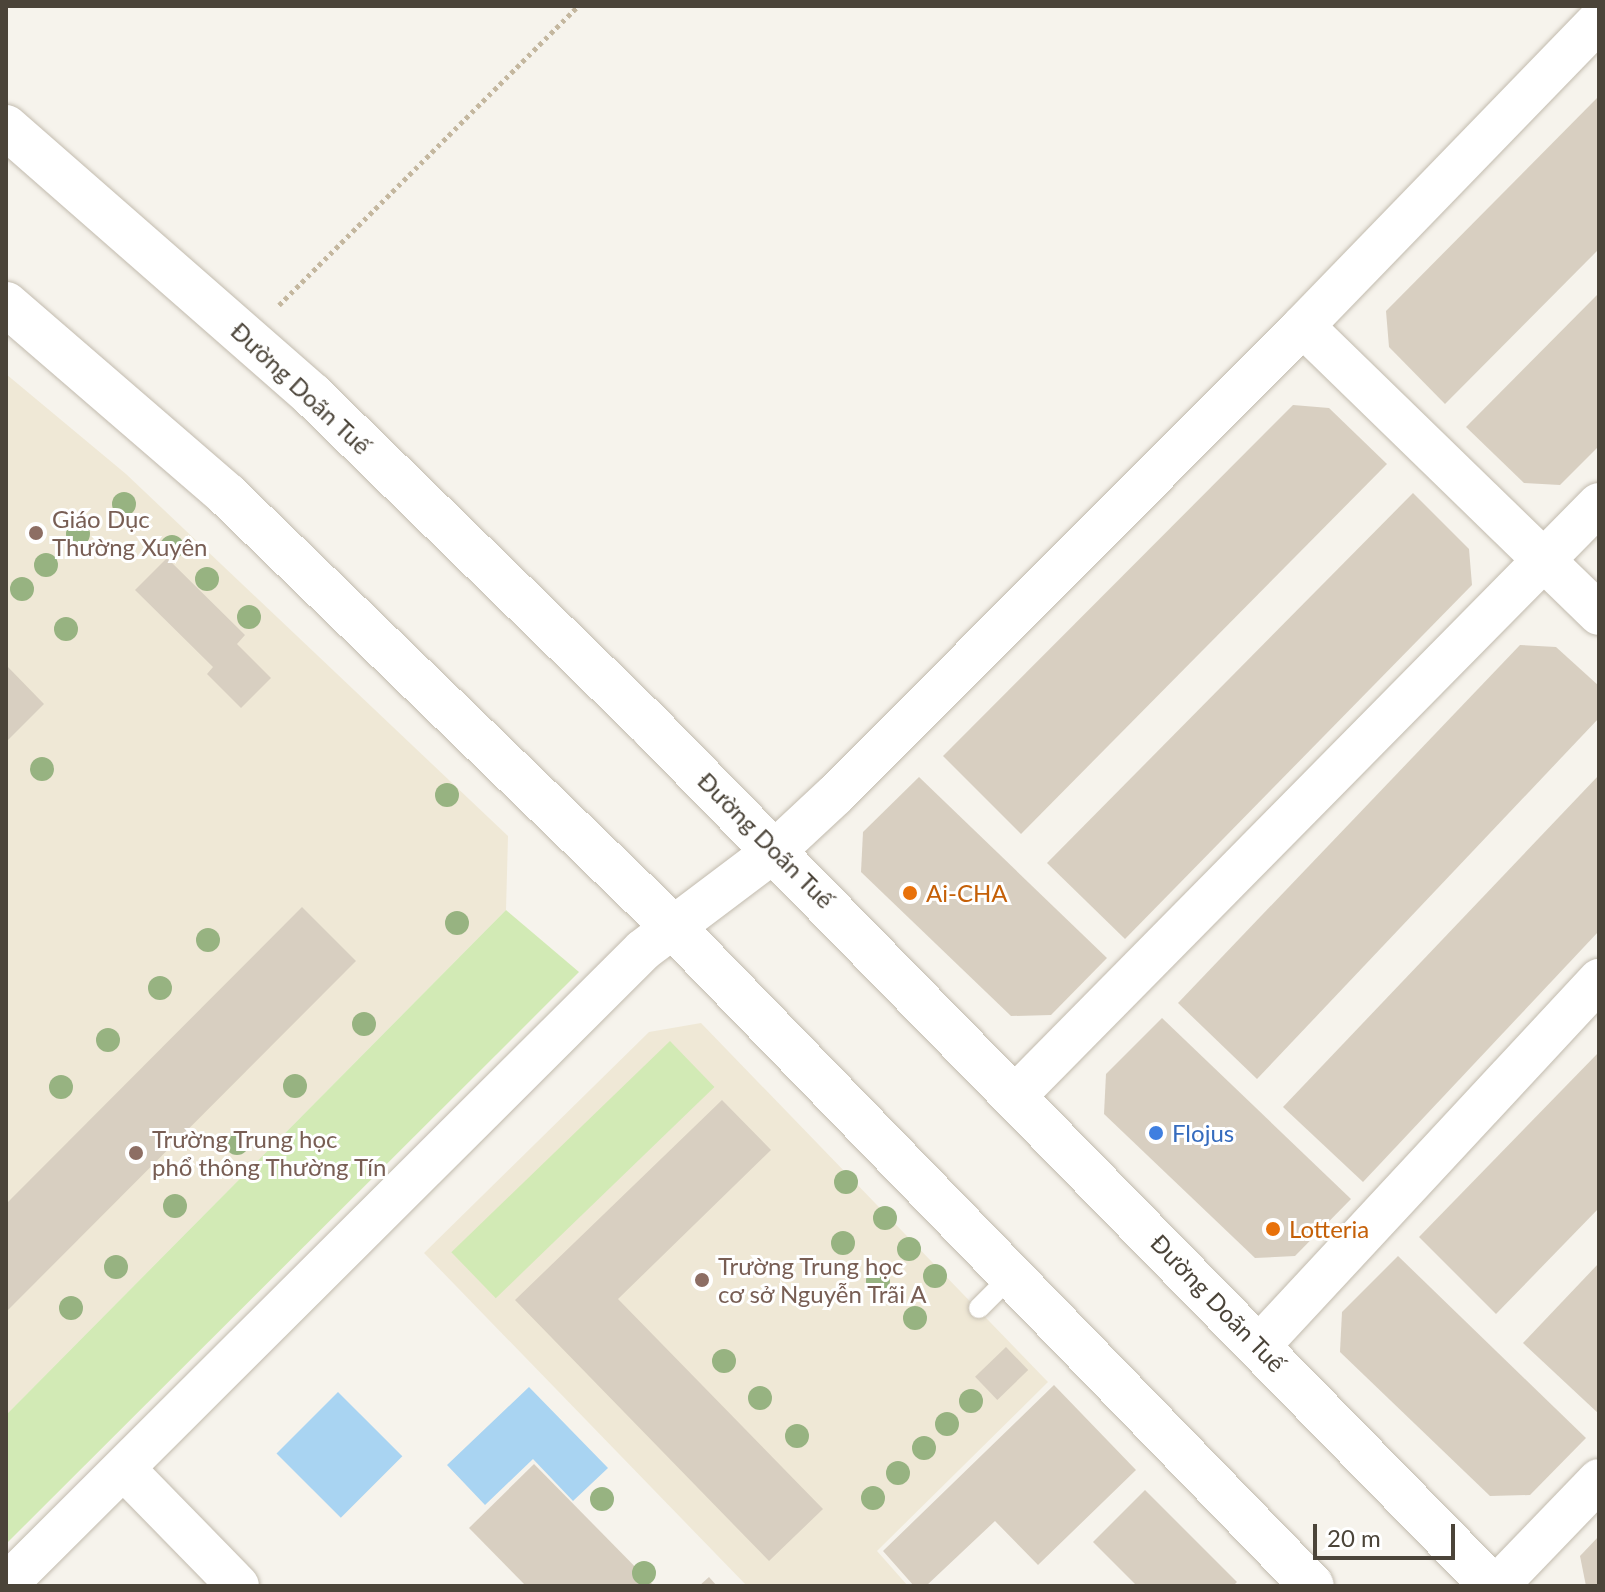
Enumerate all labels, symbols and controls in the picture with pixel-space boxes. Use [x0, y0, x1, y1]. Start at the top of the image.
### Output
street label: Đường Doãn Tuế [225, 316, 377, 460]
place label: Giáo Dục Thường Xuyên [52, 505, 207, 561]
marker: Giáo Dục Thường Xuyên [27, 524, 45, 542]
street label: Đường Doãn Tuế [692, 766, 840, 914]
place label: Ai-CHA [926, 879, 1007, 907]
marker: Ai-CHA [901, 884, 919, 902]
place label: Flojus [1172, 1119, 1234, 1147]
marker: Flojus [1147, 1124, 1165, 1142]
place label: Trường Trung học phổ thông Thường Tín [152, 1125, 388, 1181]
marker: Trường Trung học phổ thông Thường Tín [127, 1144, 145, 1162]
place label: Lotteria [1289, 1215, 1369, 1243]
marker: Lotteria [1264, 1220, 1282, 1238]
street label: Đường Doãn Tuế [1145, 1228, 1291, 1378]
place label: Trường Trung học cơ sở Nguyễn Trãi A [718, 1252, 929, 1308]
marker: Trường Trung học cơ sở Nguyễn Trãi A [693, 1271, 711, 1289]
scale bar [1317, 1508, 1459, 1558]
text: 20 m [1327, 1523, 1381, 1552]

